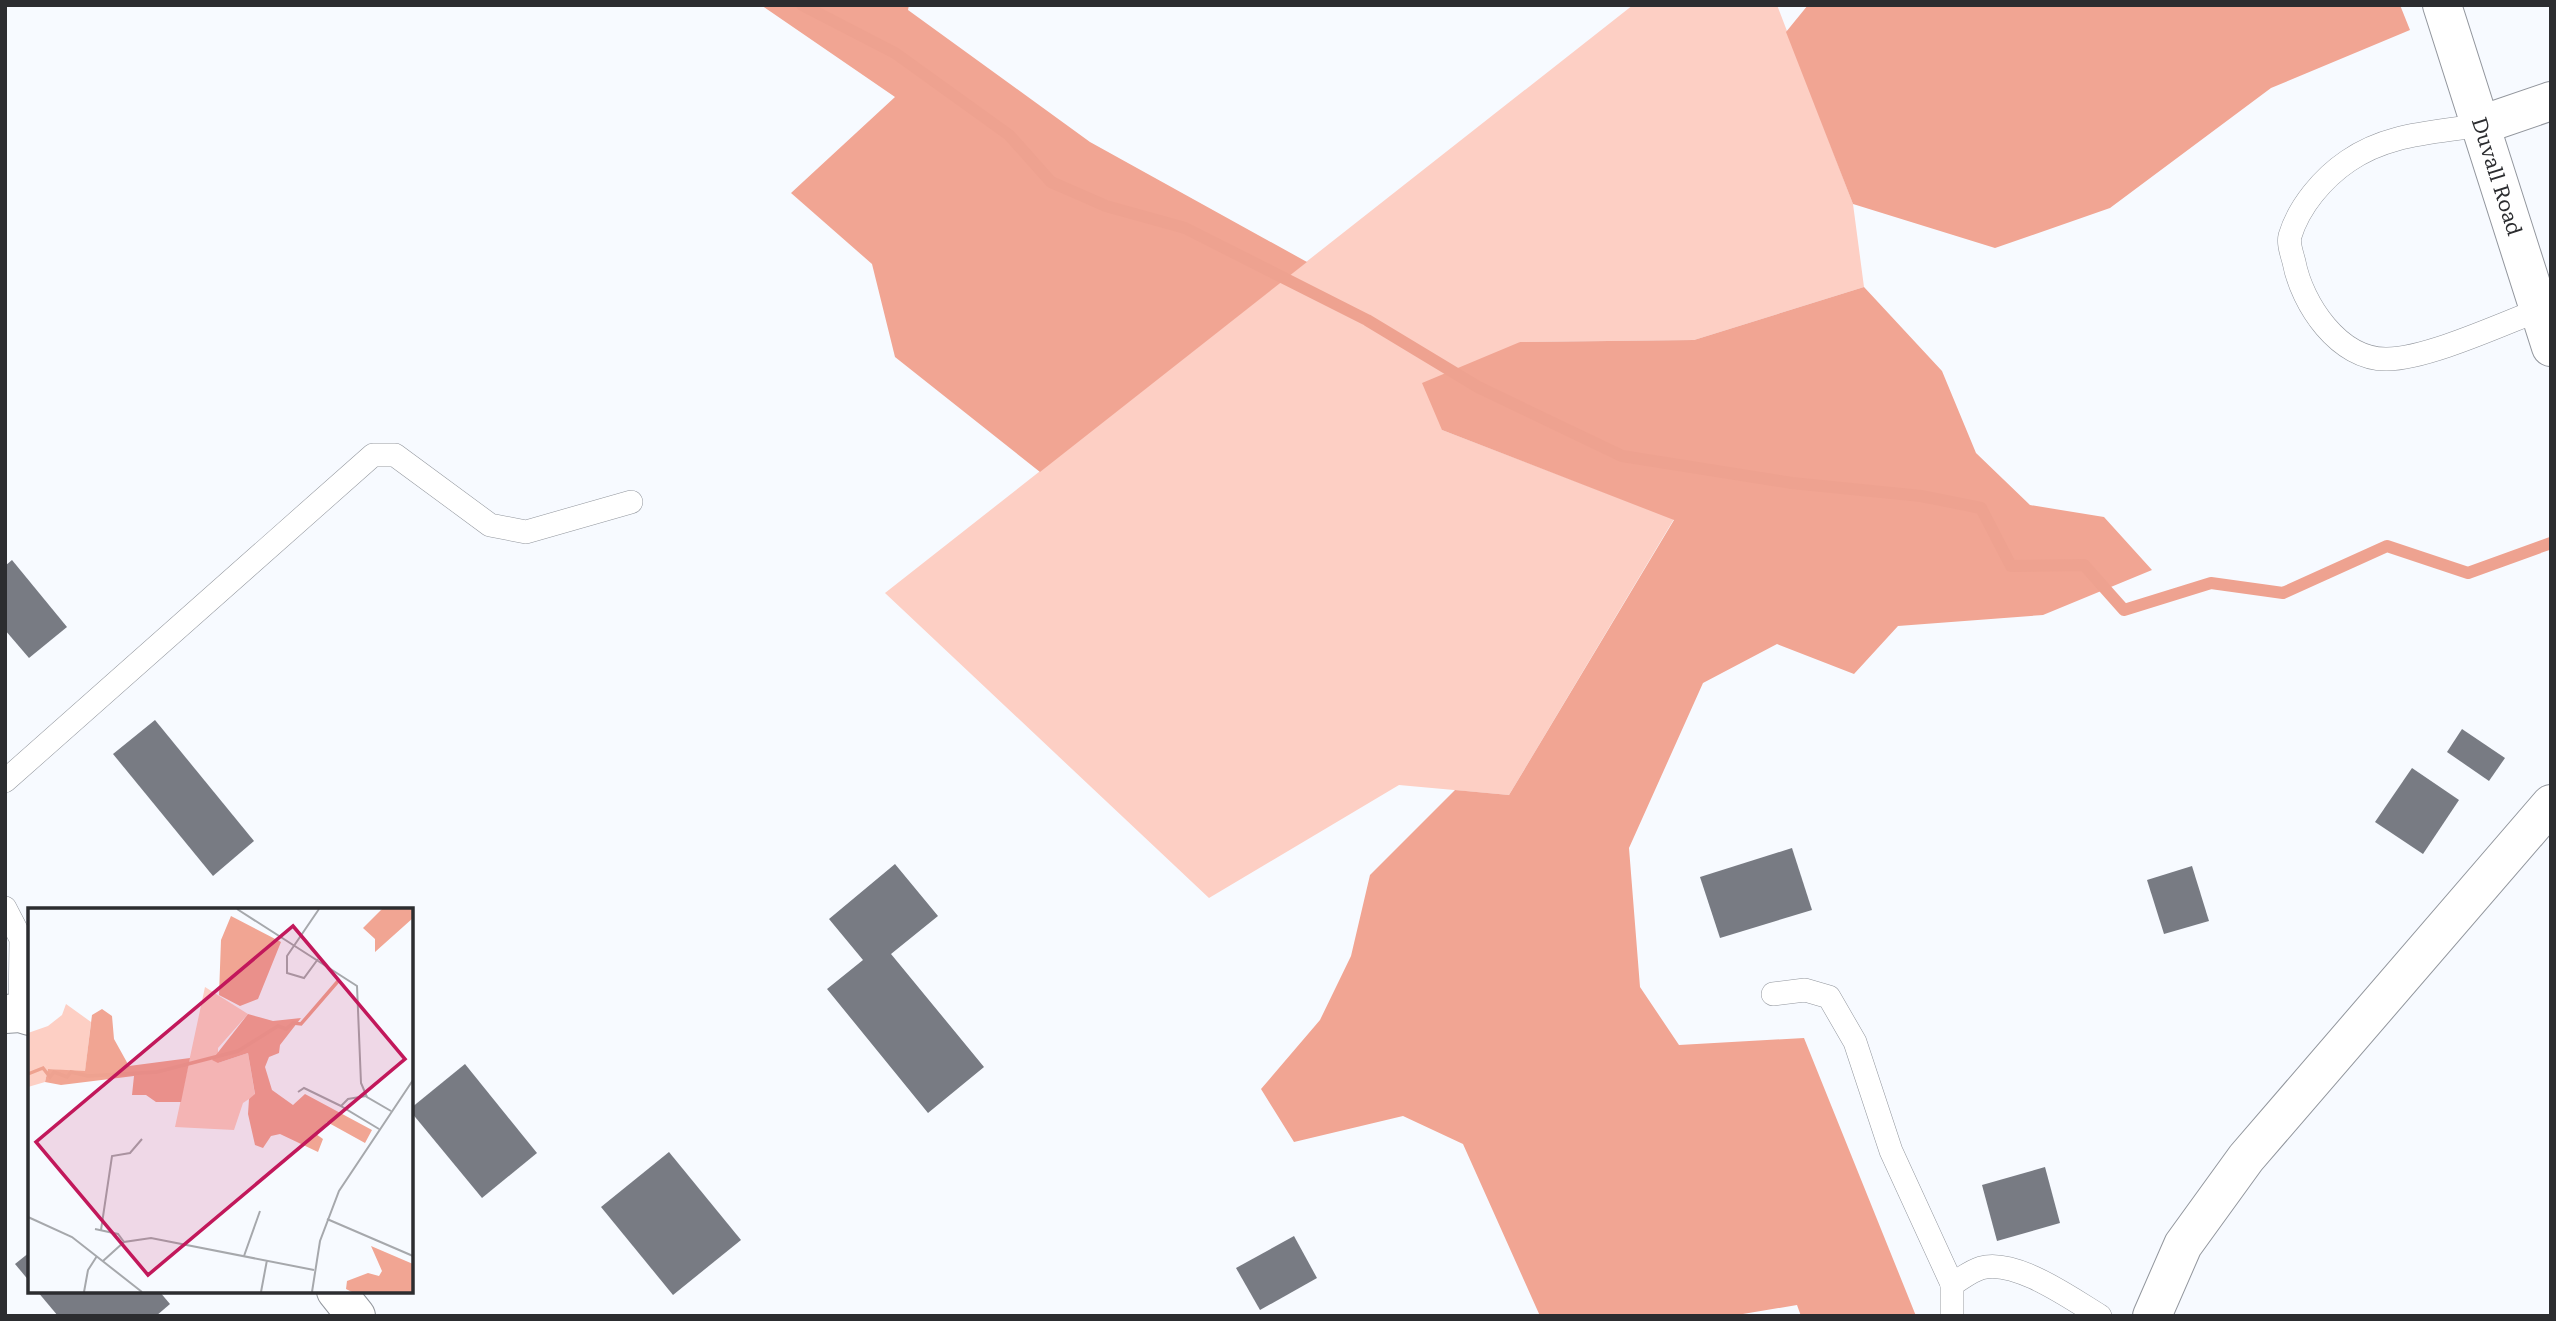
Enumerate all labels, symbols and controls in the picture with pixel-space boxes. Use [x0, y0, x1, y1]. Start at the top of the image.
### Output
street label: Duvall Road [2467, 115, 2527, 239]
inset map [28, 908, 413, 1293]

